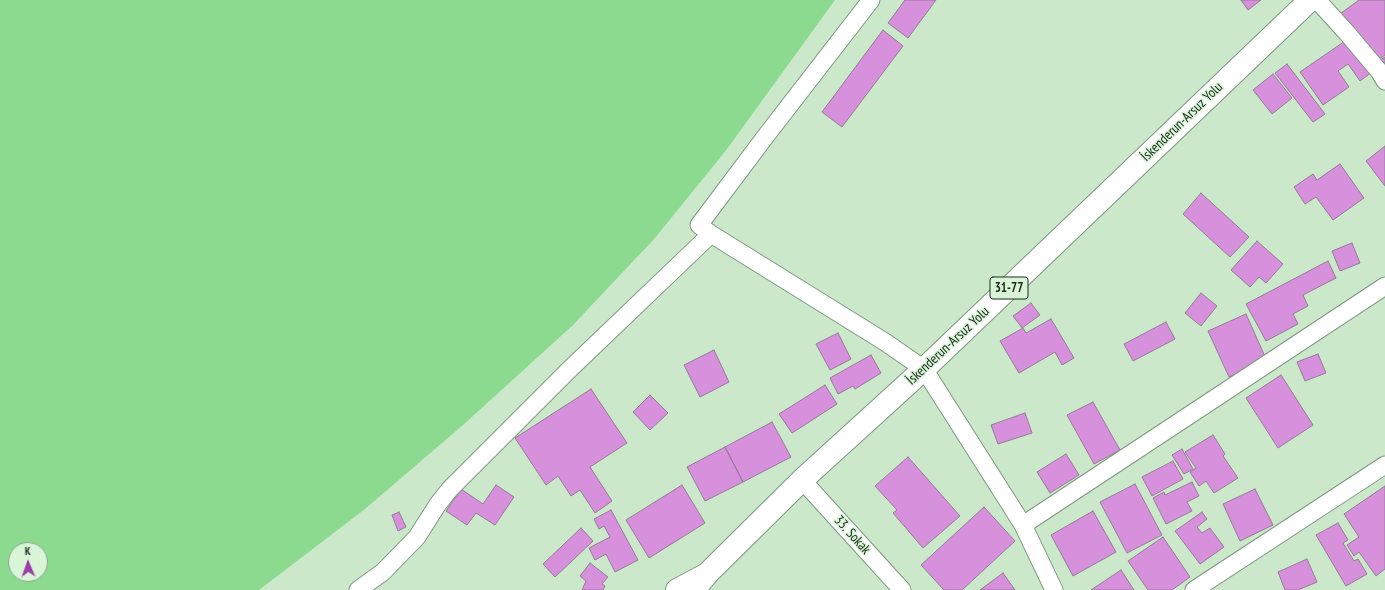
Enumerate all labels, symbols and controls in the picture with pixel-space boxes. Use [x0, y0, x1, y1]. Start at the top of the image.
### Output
street label: İskenderun-Arsuz Yolu [1138, 79, 1226, 165]
road number: 31-77 [990, 277, 1028, 299]
street label: İskenderun-Arsuz Yolu [903, 303, 993, 389]
street label: 33. Sokak [830, 512, 874, 558]
north arrow [8, 542, 48, 582]
text: K [25, 544, 31, 558]

